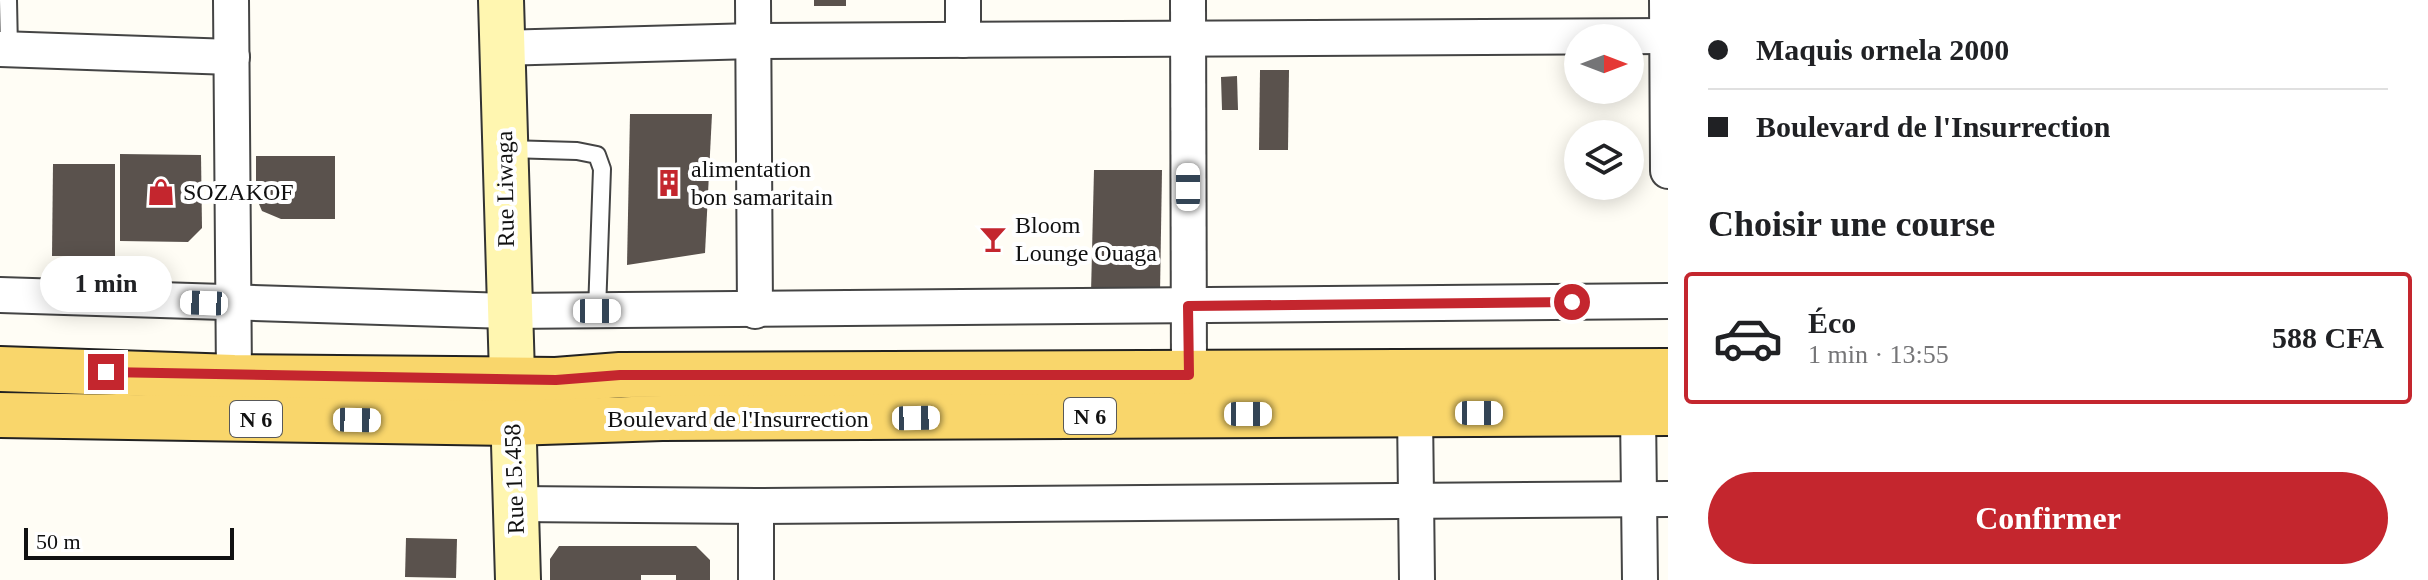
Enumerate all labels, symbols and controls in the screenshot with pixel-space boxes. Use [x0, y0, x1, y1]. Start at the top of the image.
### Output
north arrow [1564, 24, 1644, 104]
map controls [1564, 24, 1644, 200]
text: Maquis ornela 2000 [1756, 33, 2009, 66]
text: Boulevard de l'Insurrection [1756, 110, 2110, 143]
button: layers [1564, 120, 1644, 200]
street label: Rue Liwaga [491, 130, 519, 248]
place label: alimentation bon samaritain [691, 156, 833, 210]
car [1176, 163, 1200, 211]
building icon: alimentation bon samaritain [654, 168, 684, 198]
shop icon: SOZAKOF [146, 177, 176, 207]
place label: SOZAKOF [183, 179, 294, 205]
text: Choisir une course [1708, 204, 1995, 244]
place label: Bloom Lounge Ouaga [1015, 212, 1157, 266]
bar icon: Bloom Lounge Ouaga [978, 224, 1008, 254]
callout: 1 min [40, 256, 172, 312]
text: 1 min [75, 269, 137, 298]
route start [1554, 284, 1590, 320]
car [180, 290, 228, 316]
car [573, 299, 621, 323]
icon: car [1712, 302, 1784, 374]
text: Éco [1808, 306, 1856, 339]
text: 588 CFA [2272, 321, 2384, 354]
text: 1 min · 13:55 [1808, 340, 1949, 369]
route end [88, 354, 124, 390]
road number: N 6 [1064, 398, 1116, 434]
road number: N 6 [230, 401, 282, 437]
car [1455, 401, 1503, 425]
car [1224, 402, 1272, 426]
street label: Boulevard de l'Insurrection [607, 406, 869, 432]
car [892, 406, 940, 430]
car [333, 408, 381, 432]
street label: Rue 15.458 [499, 423, 529, 535]
button: Confirmer [1708, 472, 2388, 564]
scale bar [24, 524, 234, 560]
text: 50 m [36, 529, 81, 554]

